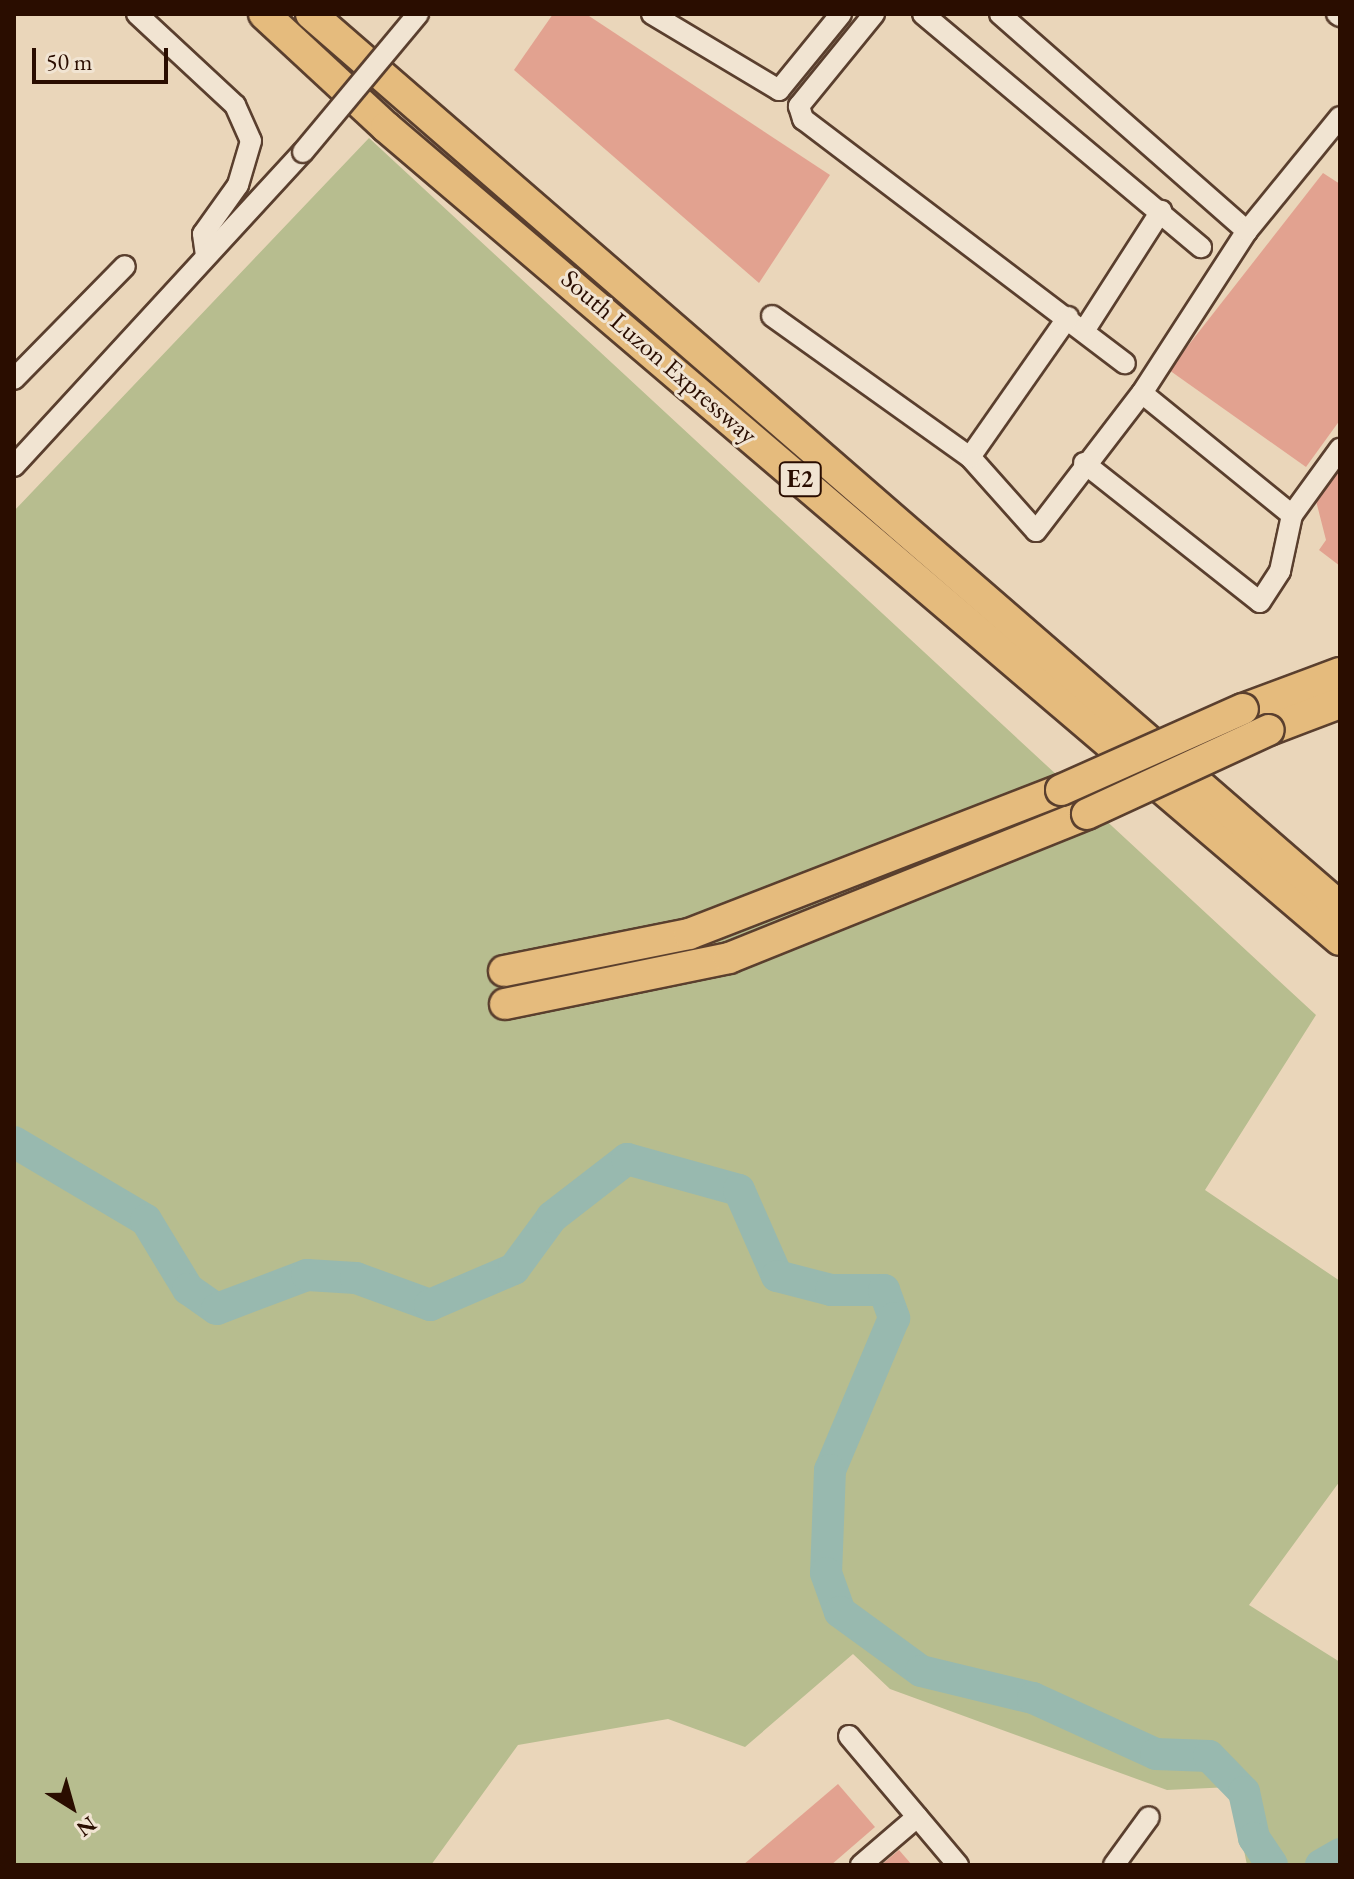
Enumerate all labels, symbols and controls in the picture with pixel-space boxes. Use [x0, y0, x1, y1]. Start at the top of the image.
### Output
scale bar [36, 32, 172, 82]
text: 50 m [46, 46, 93, 77]
street label: South Luzon Expressway [555, 263, 763, 451]
road number: E2 [778, 459, 822, 499]
north arrow [32, 1767, 112, 1847]
text: N [71, 1810, 103, 1844]

